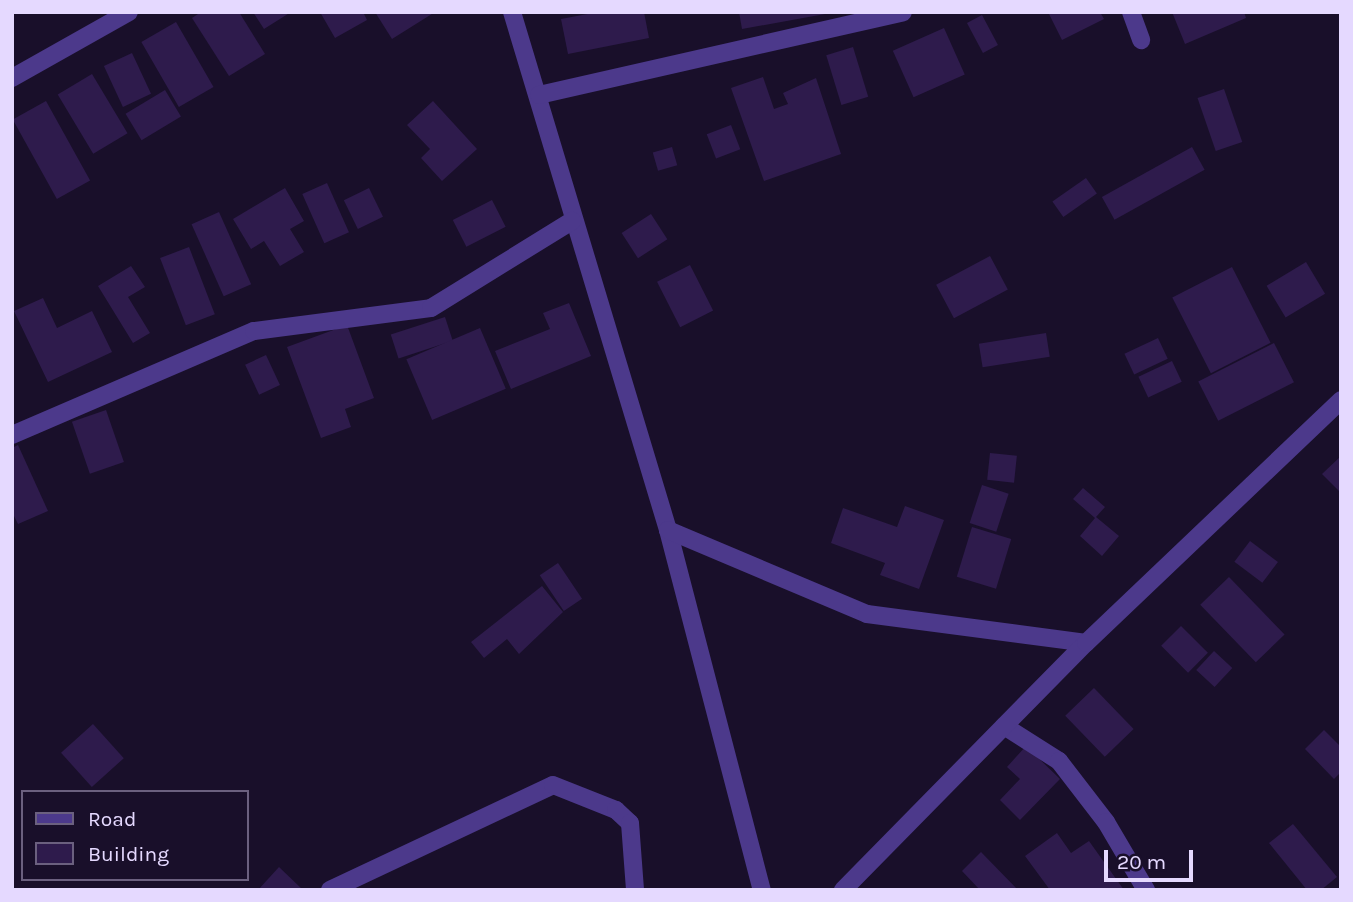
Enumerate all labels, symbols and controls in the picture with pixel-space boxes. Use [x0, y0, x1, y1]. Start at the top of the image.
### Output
legend [21, 790, 248, 881]
text: Road [88, 807, 136, 831]
scale bar [1108, 836, 1197, 880]
text: Building [88, 842, 169, 866]
text: 20 m [1117, 850, 1166, 874]

